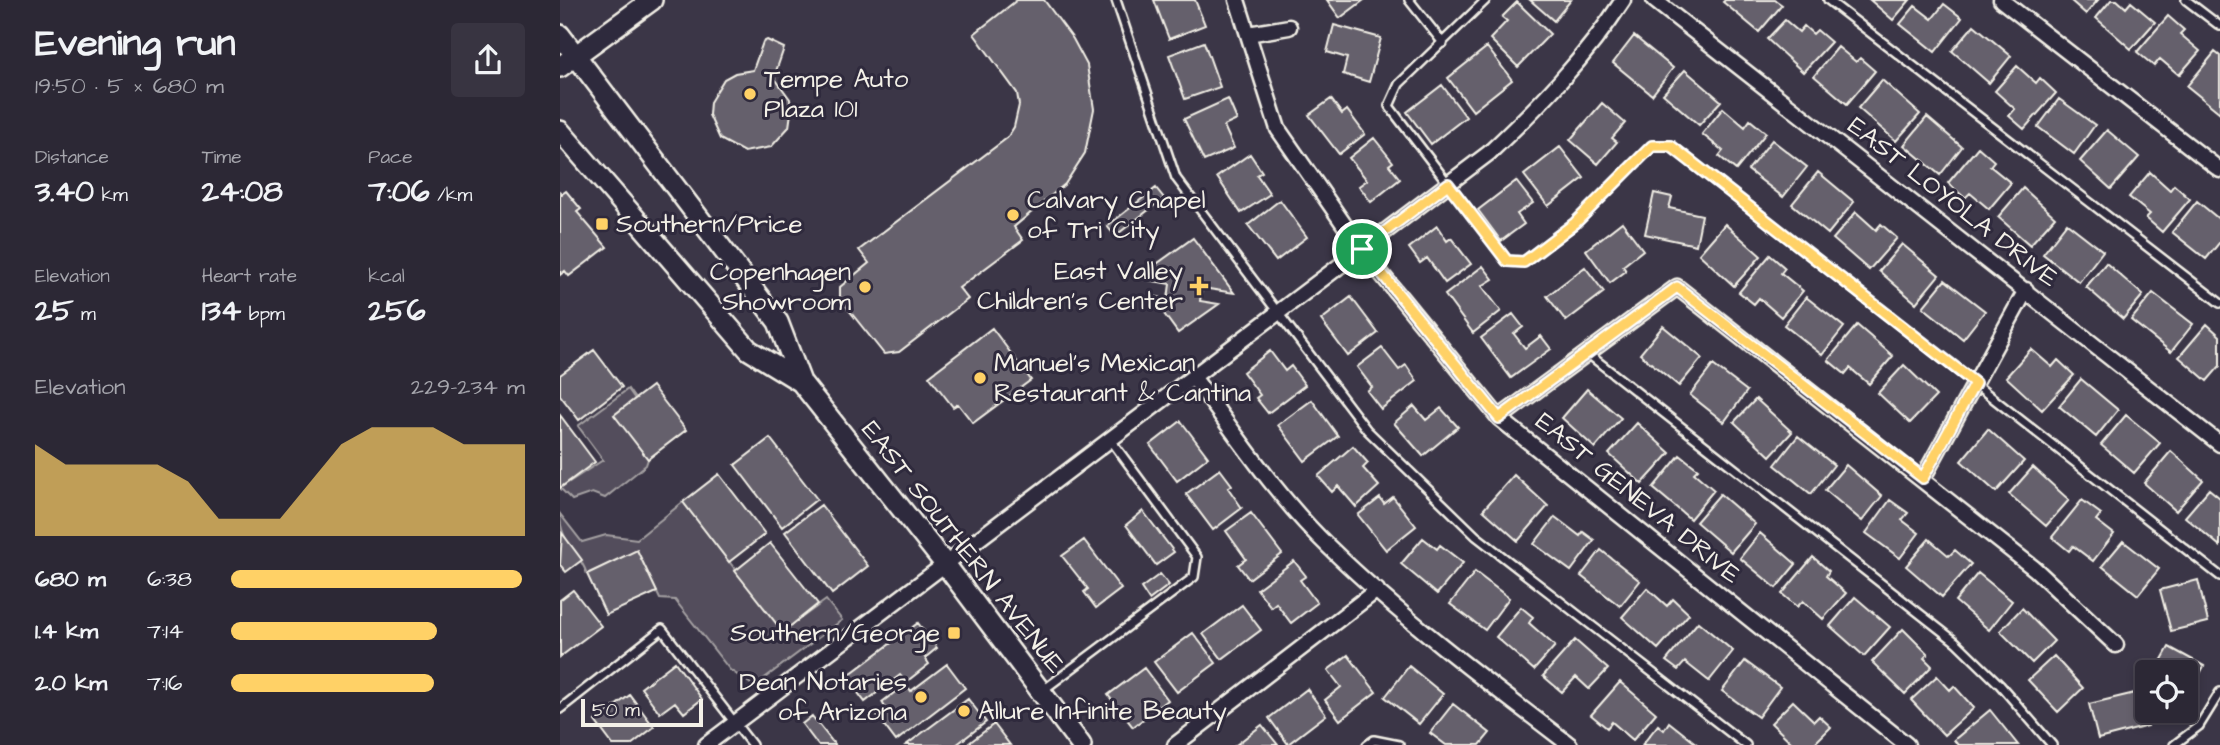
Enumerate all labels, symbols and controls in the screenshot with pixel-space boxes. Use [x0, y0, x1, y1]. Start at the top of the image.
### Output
text: Evening run [35, 18, 236, 70]
button: share [451, 23, 525, 97]
place label: Tempe Auto Plaza 101 [764, 61, 909, 127]
text: 19:50 · 5 × 680 m [35, 70, 224, 102]
marker: Tempe Auto Plaza 101 [742, 86, 758, 102]
street label: EAST LOYOLA DRIVE [1840, 108, 2066, 296]
text: Distance [35, 144, 109, 171]
text: Time [202, 144, 241, 171]
text: Pace [368, 144, 412, 171]
text: 3.40 [35, 171, 94, 213]
text: 24:08 [202, 171, 283, 213]
text: 7:06 [368, 171, 430, 213]
text: km [94, 182, 128, 209]
text: /km [430, 182, 472, 209]
place label: Calvary Chapel of Tri City [1027, 182, 1206, 250]
place label: Southern/Price [616, 206, 803, 242]
marker: Calvary Chapel of Tri City [1005, 207, 1021, 223]
marker: Southern/Price [594, 216, 610, 232]
pin [1332, 219, 1392, 279]
icon: arrive [1343, 230, 1381, 268]
place label: East Valley Children's Center [977, 253, 1183, 319]
place label: Copenhagen Showroom [710, 254, 852, 320]
text: Elevation [35, 263, 110, 290]
text: Heart rate [202, 263, 297, 290]
text: kcal [368, 263, 405, 290]
marker: East Valley Children's Center [1189, 276, 1209, 296]
marker: Copenhagen Showroom [857, 279, 873, 295]
text: 25 [35, 290, 73, 332]
text: 134 [202, 290, 241, 332]
text: 256 [368, 290, 426, 332]
text: m [73, 301, 96, 328]
text: bpm [241, 301, 285, 328]
place label: Manuel's Mexican Restaurant & Cantina [994, 345, 1251, 411]
marker: Manuel's Mexican Restaurant & Cantina [972, 370, 988, 386]
text: Elevation [35, 371, 126, 403]
text: 229–234 m [411, 371, 525, 403]
street label: EAST GENEVA DRIVE [1528, 404, 1748, 592]
street label: EAST SOUTHERN AVENUE [853, 413, 1073, 681]
text: 680 m [35, 563, 106, 595]
text: 6:38 [147, 563, 192, 595]
text: 1.4 km [35, 615, 98, 647]
text: 7:14 [147, 615, 184, 647]
place label: Southern/George [730, 615, 940, 653]
marker: Southern/George [946, 625, 962, 641]
map controls [2135, 660, 2198, 723]
button: locate [2135, 660, 2198, 723]
place label: Dean Notaries of Arizona [739, 664, 907, 730]
text: 2.0 km [35, 667, 107, 699]
text: 7:16 [147, 667, 182, 699]
marker: Dean Notaries of Arizona [913, 689, 929, 705]
place label: Allure Infinite Beauty [978, 693, 1227, 731]
scale bar [581, 696, 704, 728]
text: 50 m [592, 697, 640, 724]
marker: Allure Infinite Beauty [956, 703, 972, 719]

